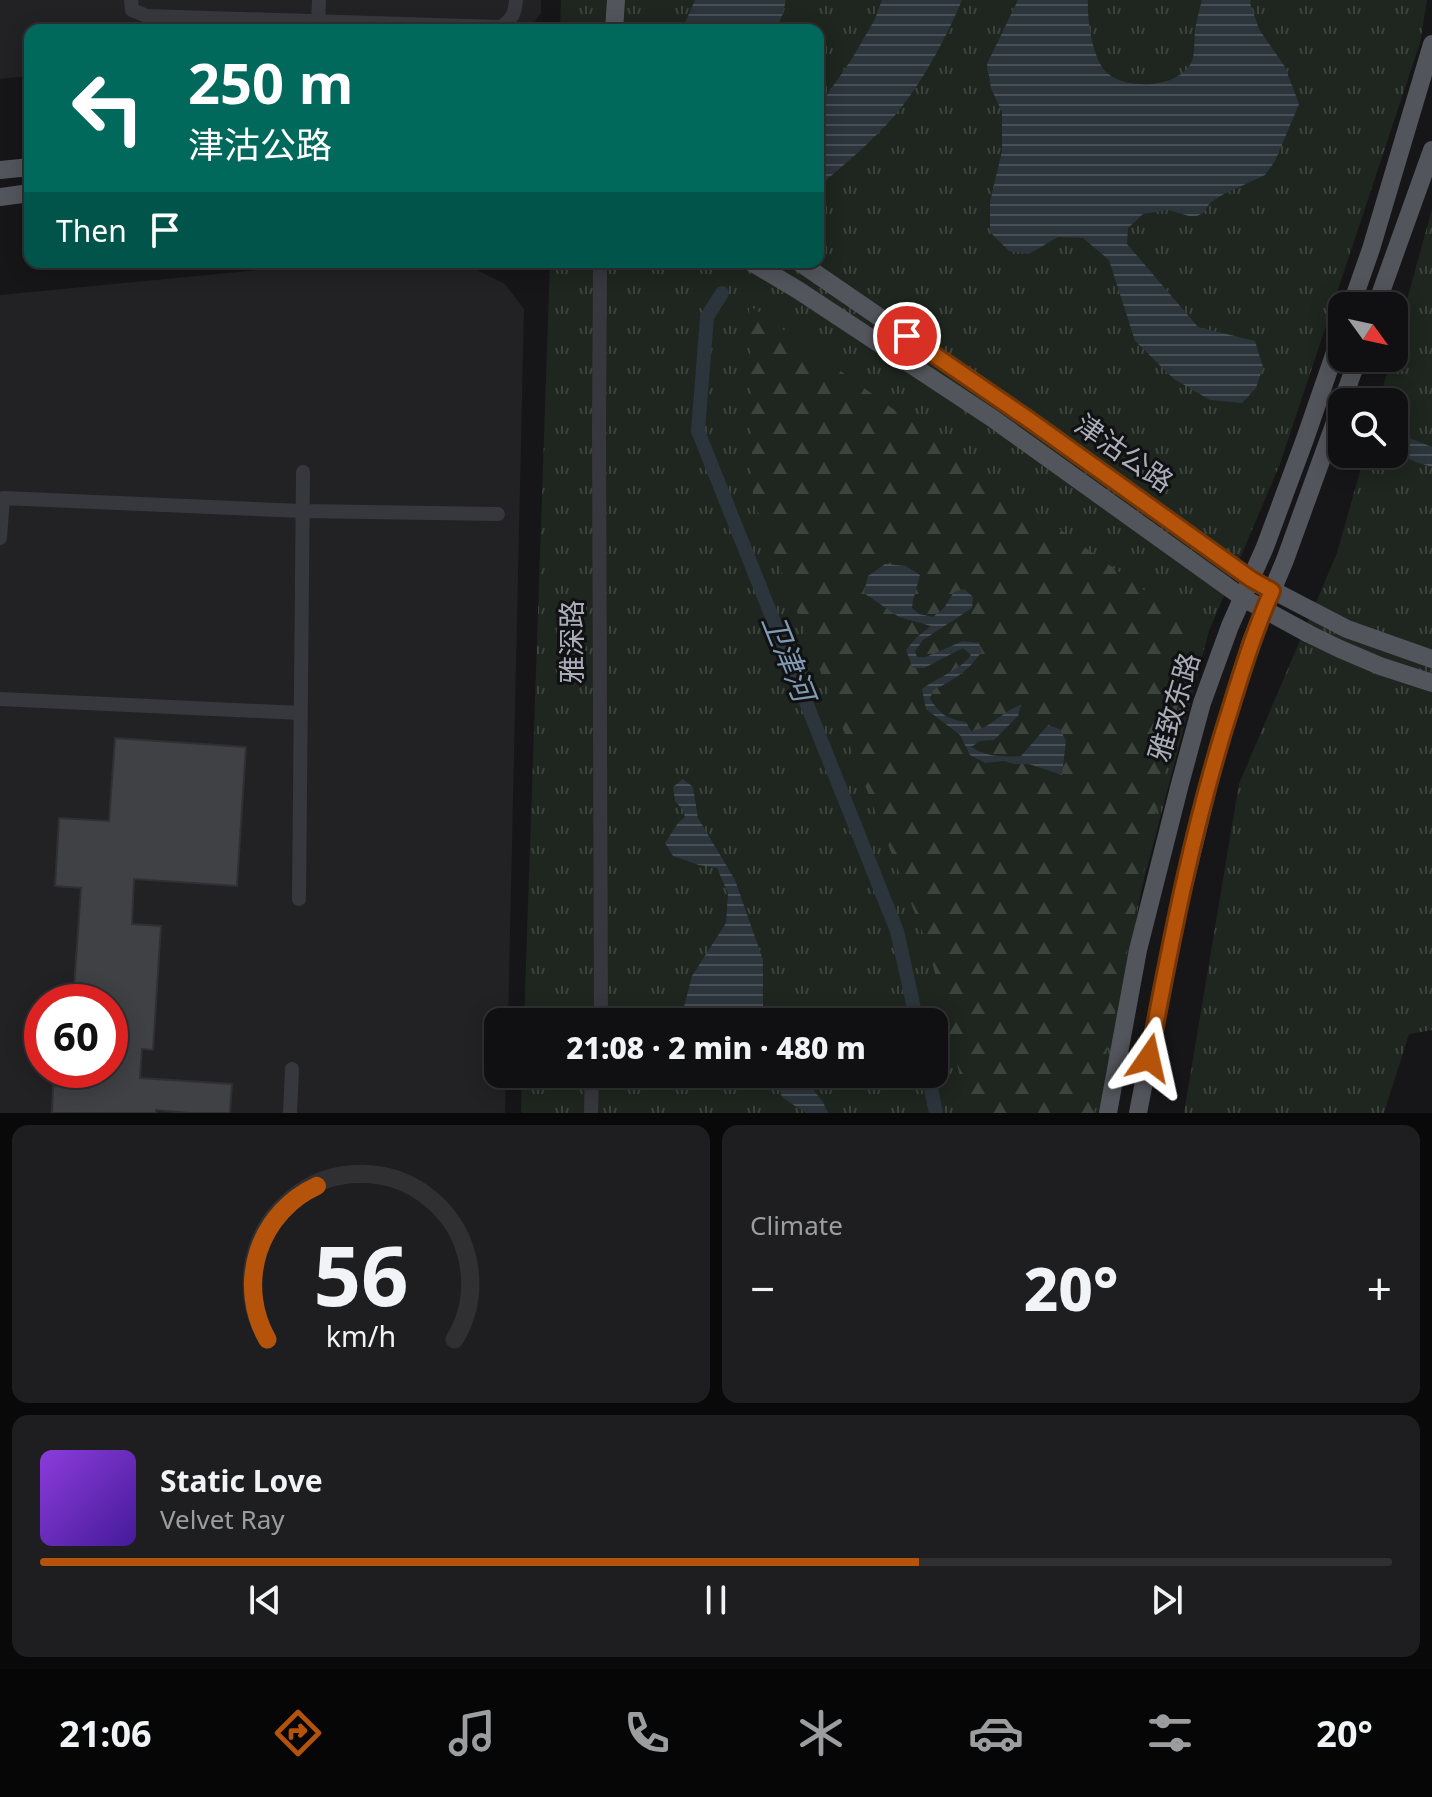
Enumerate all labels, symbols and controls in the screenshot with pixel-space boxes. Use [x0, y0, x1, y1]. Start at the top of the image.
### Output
text: 250 m [188, 44, 353, 120]
icon: left [56, 56, 160, 160]
text: 津沽公路 [188, 120, 332, 169]
icon: arrive [143, 208, 187, 252]
text: Then [56, 210, 127, 251]
north arrow [1328, 292, 1408, 372]
map controls [1328, 292, 1408, 468]
pin [873, 302, 941, 370]
icon: arrive [885, 314, 929, 358]
button: search [1328, 388, 1408, 468]
street label: 津沽公路 [1068, 404, 1181, 500]
street label: 雅深路 [552, 600, 590, 684]
water label: 卫津河 [754, 608, 827, 711]
street label: 雅致东路 [1138, 648, 1208, 766]
speed limit sign: 60 [24, 984, 128, 1088]
position arrow [1107, 1016, 1191, 1100]
text: 21:08 · 2 min · 480 m [566, 1027, 866, 1068]
text: Climate [750, 1207, 843, 1243]
text: 56 [313, 1217, 409, 1330]
text: 20° [1024, 1247, 1118, 1329]
text: − [750, 1258, 775, 1318]
text: + [1367, 1258, 1392, 1318]
text: km/h [326, 1316, 396, 1355]
text: Static Love [160, 1460, 323, 1501]
text: Velvet Ray [160, 1501, 285, 1537]
icon: previous [243, 1578, 287, 1622]
icon: pause [694, 1578, 738, 1622]
icon: next [1145, 1578, 1189, 1622]
icon: directions [270, 1705, 326, 1761]
icon: music [444, 1705, 500, 1761]
icon: phone [619, 1705, 675, 1761]
icon: climate [793, 1705, 849, 1761]
icon: car [968, 1705, 1024, 1761]
icon: filters [1142, 1705, 1198, 1761]
text: 21:06 [59, 1709, 152, 1758]
text: 20° [1316, 1709, 1373, 1758]

